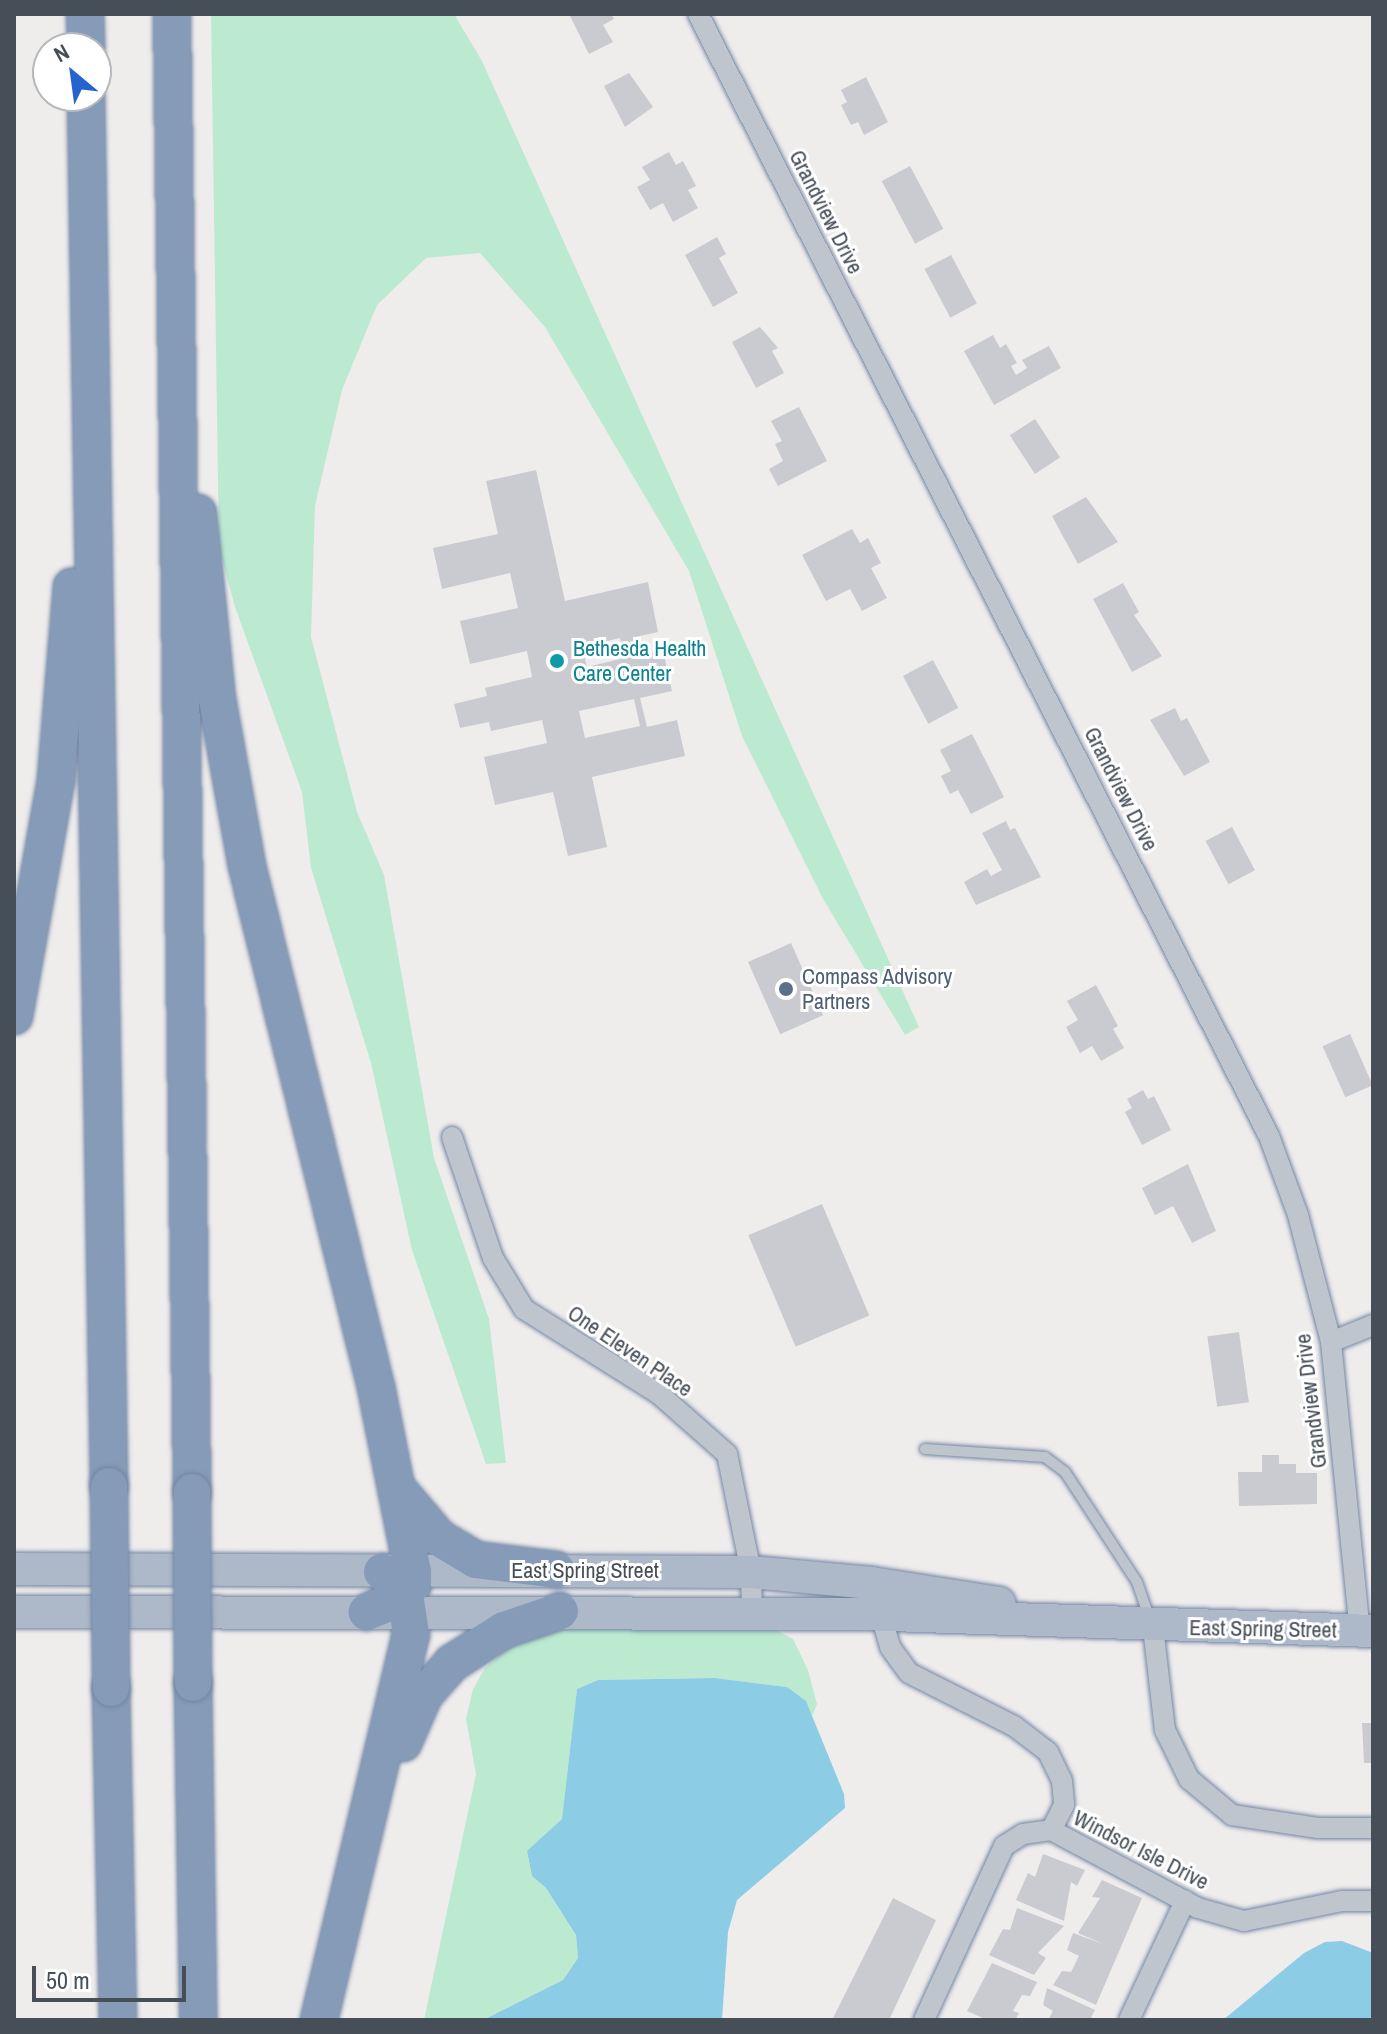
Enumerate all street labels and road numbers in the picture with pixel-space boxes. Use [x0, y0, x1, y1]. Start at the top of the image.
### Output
street label: Grandview Drive [784, 146, 868, 278]
street label: Grandview Drive [1079, 723, 1163, 855]
street label: One Eleven Place [563, 1300, 697, 1402]
street label: Grandview Drive [1290, 1332, 1332, 1470]
street label: East Spring Street [511, 1558, 659, 1584]
street label: East Spring Street [1189, 1615, 1337, 1643]
street label: Windsor Isle Drive [1069, 1805, 1213, 1895]

